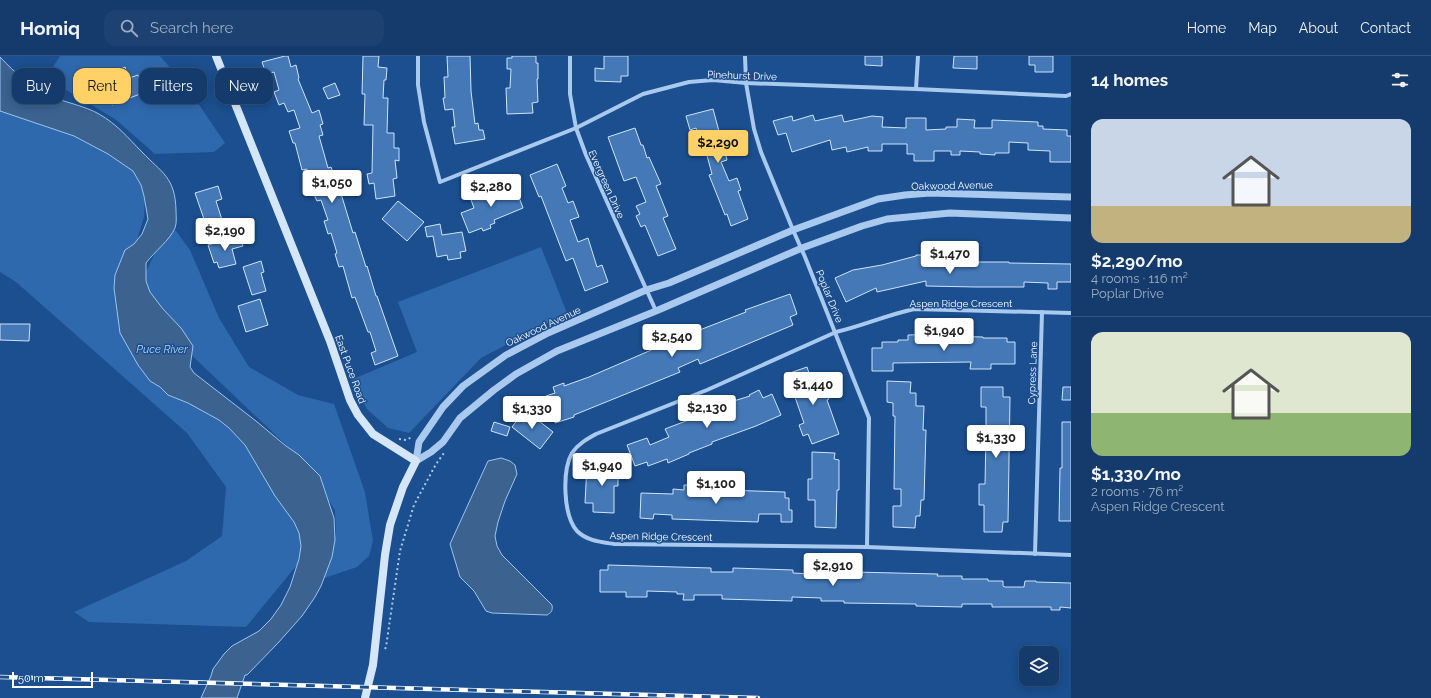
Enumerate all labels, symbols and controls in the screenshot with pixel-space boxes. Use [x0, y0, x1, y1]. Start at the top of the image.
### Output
search box [104, 10, 384, 46]
text: Homiq [20, 17, 80, 39]
icon: search [118, 17, 140, 39]
text: Search here [150, 19, 233, 37]
text: Home [1187, 20, 1226, 36]
text: Map [1248, 20, 1277, 36]
text: About [1299, 20, 1338, 36]
text: Contact [1360, 20, 1411, 36]
chip: Buy [12, 68, 65, 104]
chip: Rent [73, 68, 131, 104]
chip: Filters [139, 68, 207, 104]
chip: New [215, 68, 273, 104]
street label: Pinehurst Drive [707, 69, 777, 82]
icon: filters [1389, 69, 1411, 91]
text: 14 homes [1091, 70, 1168, 90]
pin: $2,290 [685, 130, 751, 164]
text: $2,290 [697, 135, 739, 150]
icon: home [1215, 145, 1287, 217]
street label: Evergreen Drive [587, 148, 627, 220]
pin: $1,050 [299, 170, 365, 204]
pin: $2,280 [458, 174, 524, 208]
text: $1,050 [312, 175, 352, 190]
text: $2,280 [470, 179, 512, 194]
street label: Oakwood Avenue [911, 179, 993, 192]
pin: $2,190 [192, 218, 258, 252]
text: $2,190 [205, 223, 245, 238]
pin: $1,470 [917, 241, 983, 275]
text: $1,470 [930, 246, 970, 261]
text: $2,290/mo [1091, 251, 1183, 271]
street label: Poplar Drive [814, 268, 845, 324]
text: 4 rooms · 116 m² [1091, 271, 1188, 286]
text: Poplar Drive [1091, 286, 1164, 301]
street label: Aspen Ridge Crescent [910, 298, 1013, 309]
street label: Oakwood Avenue [504, 304, 583, 349]
pin: $1,940 [911, 318, 977, 352]
text: $1,940 [924, 323, 964, 338]
pin: $2,540 [639, 324, 705, 358]
text: $2,540 [651, 329, 693, 344]
street label: East Puce Road [333, 333, 368, 405]
street label: Cypress Lane [1026, 341, 1039, 405]
water label: Puce River [136, 343, 189, 356]
icon: home [1215, 358, 1287, 430]
pin: $1,440 [780, 372, 846, 406]
text: $1,440 [793, 377, 833, 392]
pin: $2,130 [674, 395, 740, 429]
pin: $1,330 [499, 396, 565, 430]
text: $2,130 [687, 400, 727, 415]
text: $1,330 [512, 401, 552, 416]
pin: $1,330 [963, 425, 1029, 459]
text: $1,330 [976, 430, 1016, 445]
pin: $1,940 [569, 453, 635, 487]
text: $1,940 [582, 458, 622, 473]
text: $1,330/mo [1091, 464, 1181, 484]
pin: $1,100 [683, 471, 749, 505]
text: $1,100 [696, 476, 736, 491]
text: 2 rooms · 76 m² [1091, 484, 1183, 499]
text: Aspen Ridge Crescent [1091, 499, 1225, 514]
street label: Aspen Ridge Crescent [610, 530, 713, 543]
pin: $2,910 [800, 553, 866, 587]
text: $2,910 [813, 558, 853, 573]
map controls [1019, 646, 1059, 686]
button: layers [1019, 646, 1059, 686]
scale bar [12, 670, 93, 689]
text: 50 m [18, 672, 44, 685]

